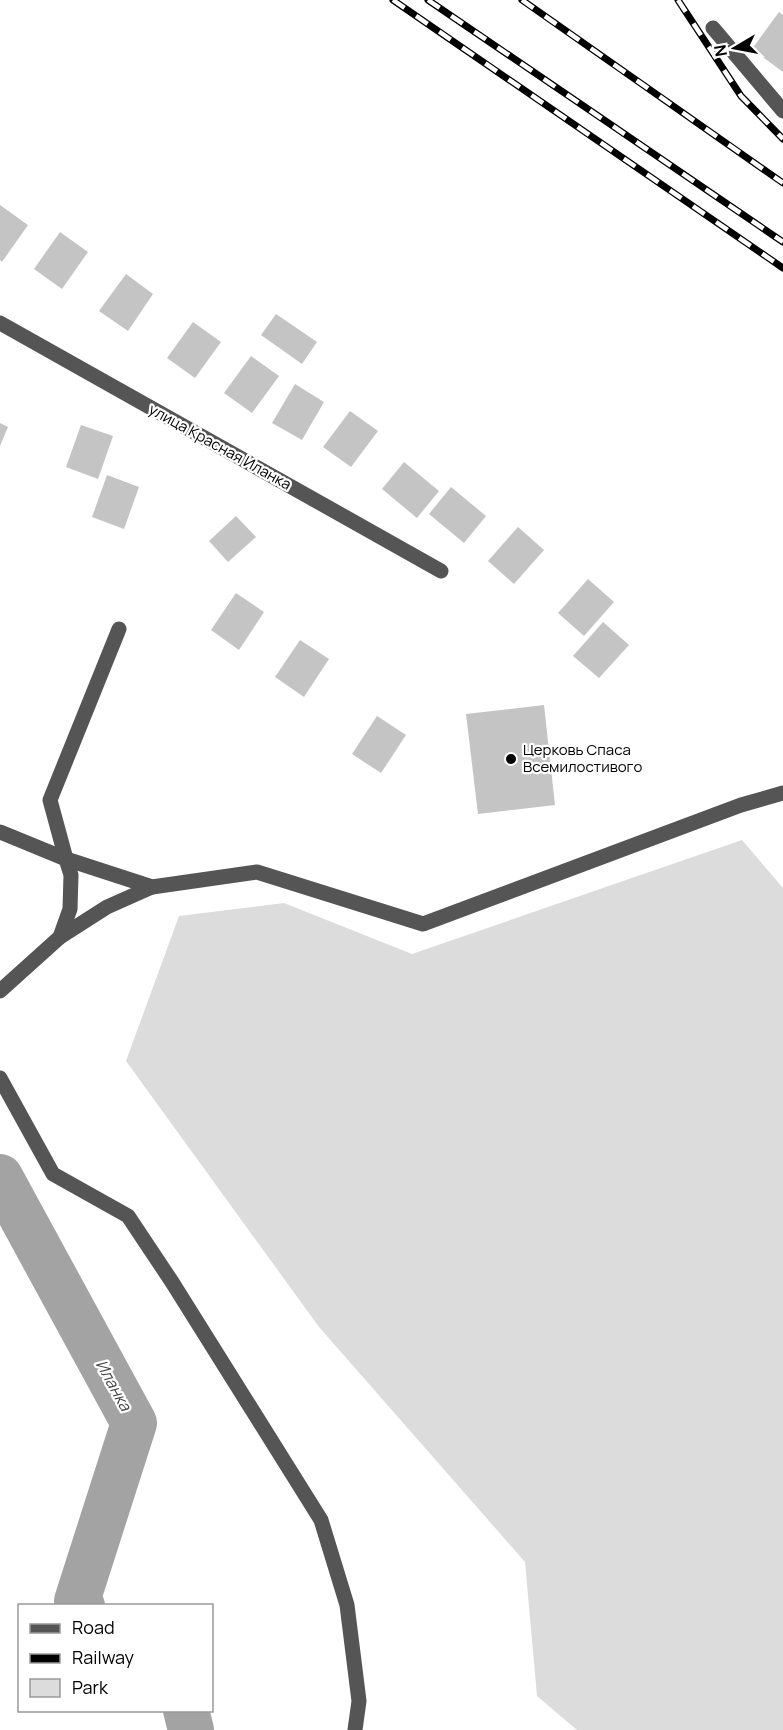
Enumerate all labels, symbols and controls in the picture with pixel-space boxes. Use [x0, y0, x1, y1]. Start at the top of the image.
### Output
north arrow [705, 18, 765, 78]
text: N [708, 43, 732, 58]
street label: улица Красная Иланка [145, 399, 295, 495]
place label: Церковь Спаса Всемилостивого [523, 739, 642, 777]
marker: Церковь Спаса Всемилостивого [504, 752, 518, 766]
water label: Иланка [91, 1355, 138, 1416]
legend [18, 1604, 213, 1712]
text: Road [72, 1615, 115, 1639]
text: Railway [72, 1645, 134, 1669]
text: Park [72, 1675, 109, 1699]

